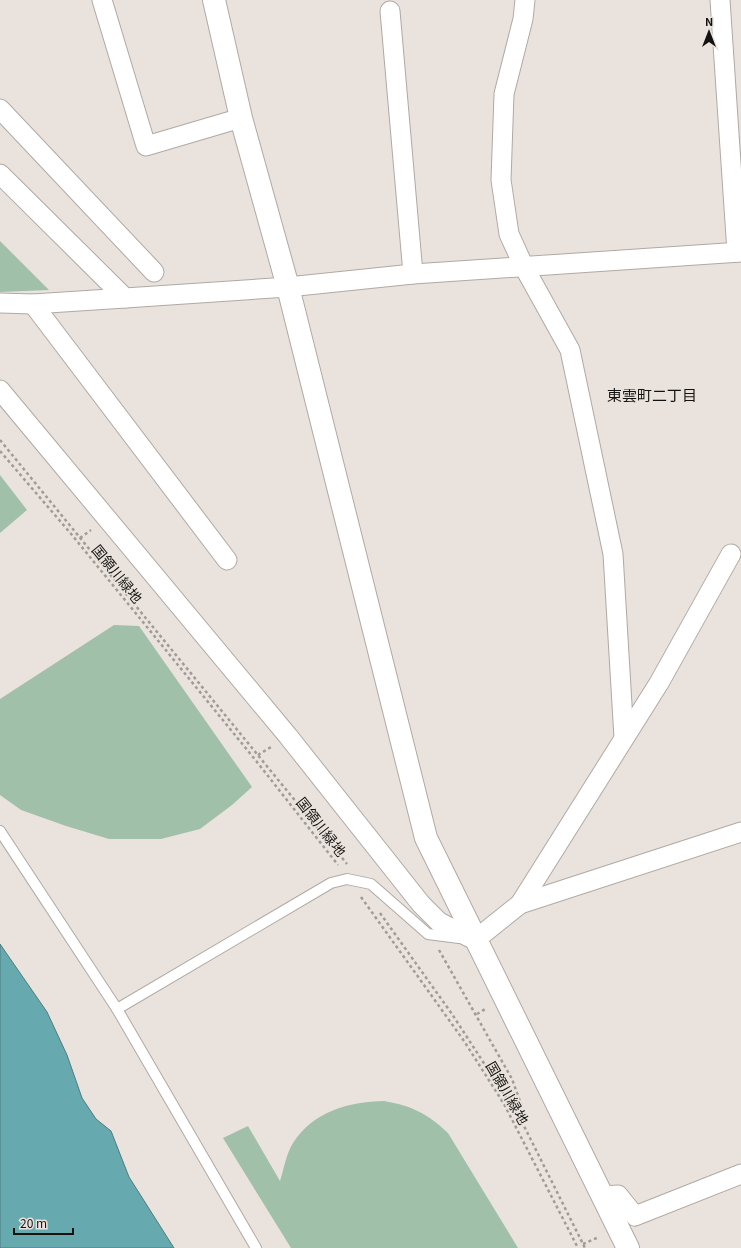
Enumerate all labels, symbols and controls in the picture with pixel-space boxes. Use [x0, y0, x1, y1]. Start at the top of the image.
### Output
north arrow [689, 12, 729, 52]
text: N [705, 13, 713, 29]
district label: 東雲町二丁目 [607, 384, 697, 405]
street label: 国領川緑地 [88, 540, 148, 607]
street label: 国領川緑地 [292, 793, 351, 860]
street label: 国領川緑地 [482, 1057, 534, 1128]
scale bar [14, 1210, 73, 1236]
text: 20 m [20, 1214, 47, 1231]

